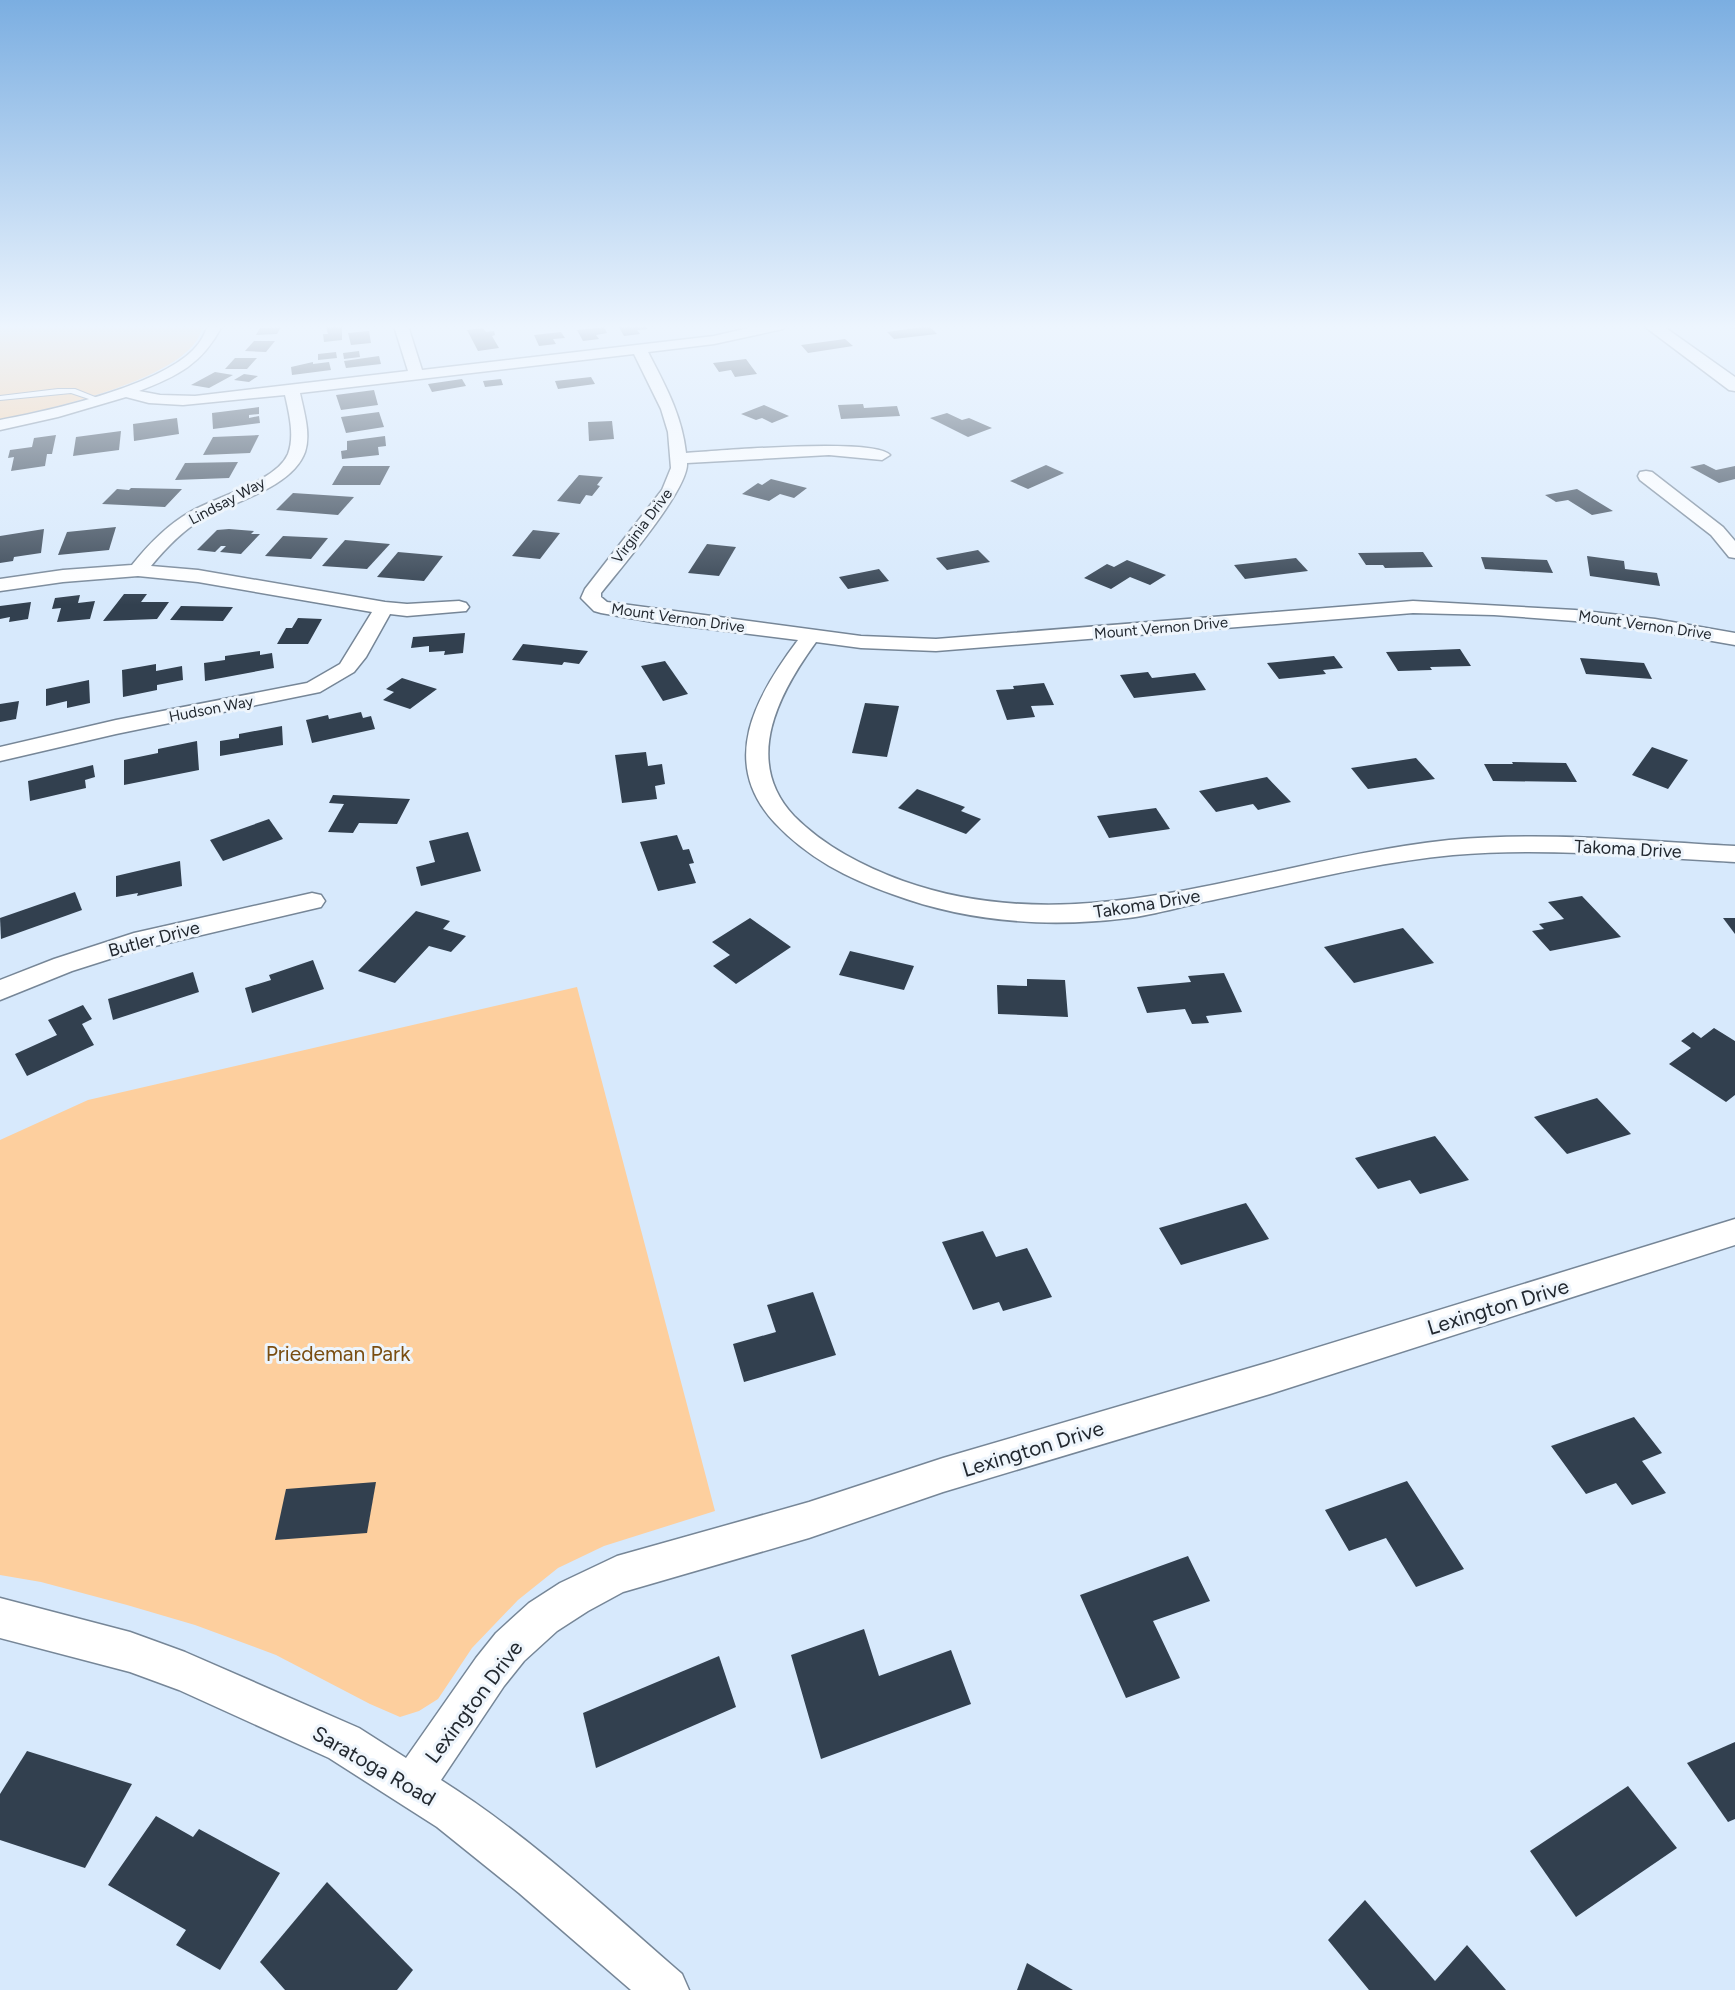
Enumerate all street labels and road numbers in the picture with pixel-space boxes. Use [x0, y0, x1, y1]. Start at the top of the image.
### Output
street label: Lindsay Way [186, 473, 268, 529]
street label: Virginia Drive [608, 485, 676, 567]
street label: Mount Vernon Drive [610, 600, 746, 636]
street label: Mount Vernon Drive [1577, 607, 1713, 643]
street label: Mount Vernon Drive [1093, 613, 1229, 643]
street label: Hudson Way [167, 692, 255, 726]
street label: Takoma Drive [1574, 835, 1682, 863]
street label: Takoma Drive [1092, 885, 1202, 923]
street label: Butler Drive [106, 916, 202, 962]
street label: Lexington Drive [1424, 1273, 1572, 1340]
street label: Lexington Drive [959, 1415, 1107, 1482]
street label: Lexington Drive [419, 1636, 528, 1768]
street label: Saratoga Road [308, 1720, 440, 1811]

